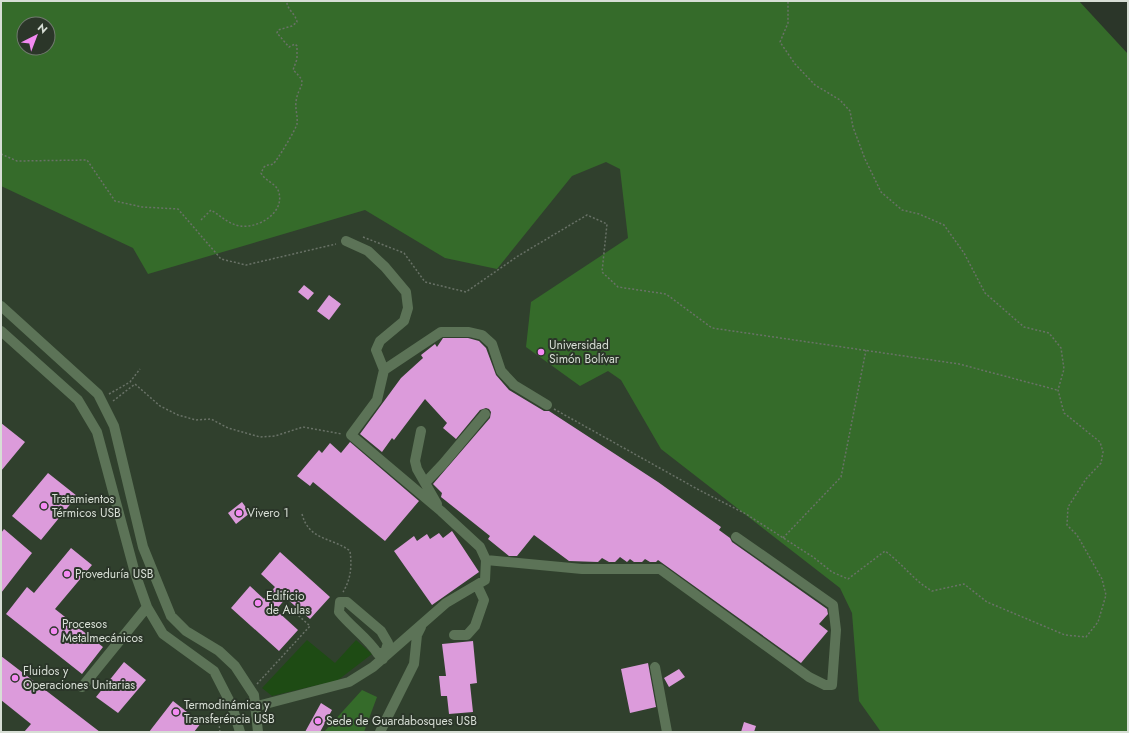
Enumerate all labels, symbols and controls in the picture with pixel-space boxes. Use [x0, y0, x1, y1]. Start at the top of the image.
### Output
north arrow [16, 16, 56, 56]
text: N [34, 20, 51, 37]
place label: Universidad Simón Bolívar [549, 336, 620, 368]
marker: Universidad Simón Bolívar [536, 347, 546, 357]
place label: Tratamientos Térmicos USB [52, 490, 121, 522]
marker: Tratamientos Térmicos USB [39, 501, 49, 511]
place label: Vivero 1 [247, 504, 289, 522]
marker: Vivero 1 [234, 508, 244, 518]
place label: Proveduría USB [75, 565, 154, 583]
marker: Proveduría USB [62, 569, 72, 579]
place label: Edificio de Aulas [266, 587, 310, 619]
marker: Edificio de Aulas [253, 598, 263, 608]
place label: Procesos Metalmecánicos [62, 615, 143, 647]
marker: Procesos Metalmecánicos [49, 626, 59, 636]
place label: Fluidos y Operaciones Unitarias [23, 662, 135, 694]
marker: Fluidos y Operaciones Unitarias [10, 673, 20, 683]
place label: Termodinámica y Transferéncia USB [184, 696, 275, 728]
marker: Termodinámica y Transferéncia USB [171, 707, 181, 717]
place label: Sede de Guardabosques USB [326, 712, 477, 730]
marker: Sede de Guardabosques USB [313, 716, 323, 726]

